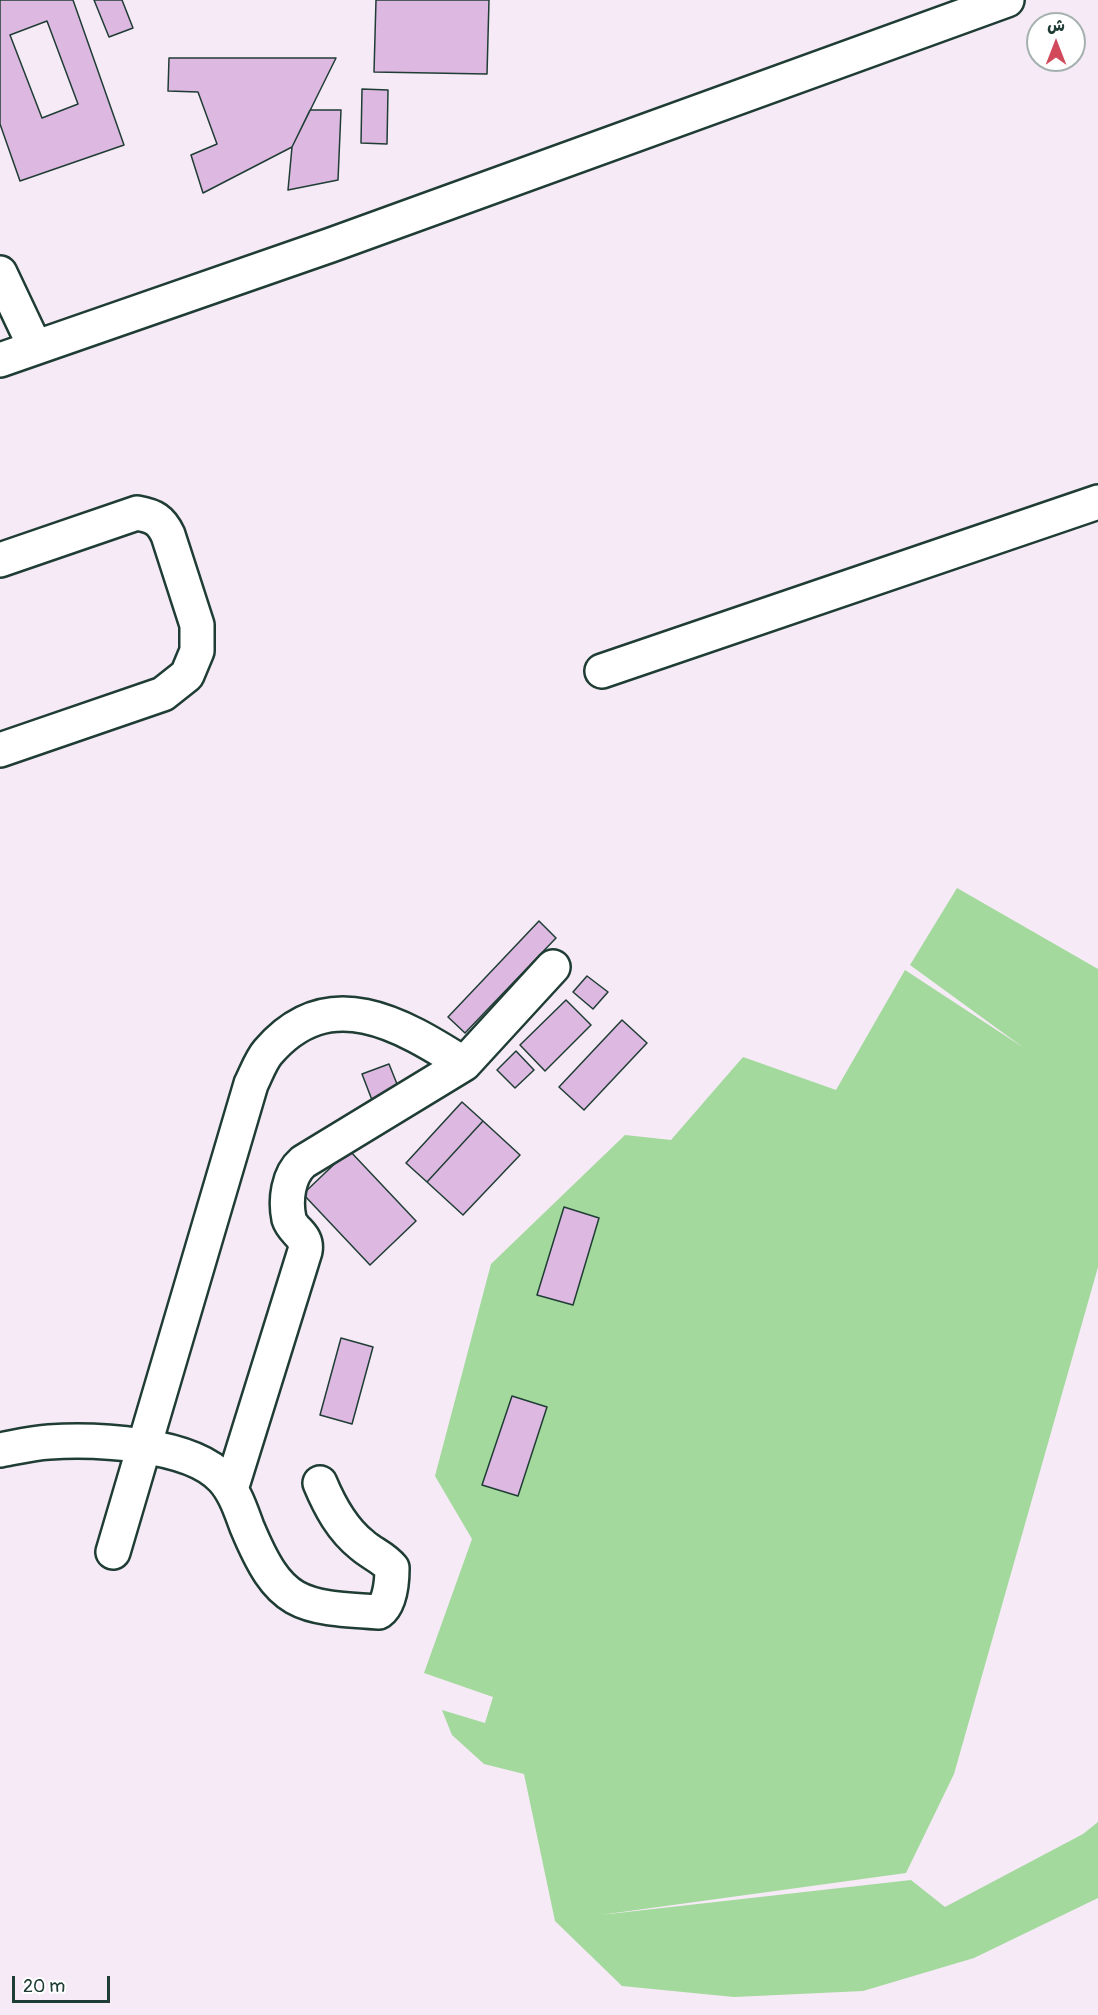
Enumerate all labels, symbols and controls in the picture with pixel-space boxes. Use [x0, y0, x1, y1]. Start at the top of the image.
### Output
north arrow [1026, 12, 1086, 72]
text: ش [1047, 16, 1065, 36]
scale bar [15, 1964, 112, 2002]
text: 20 m [23, 1975, 65, 1998]

